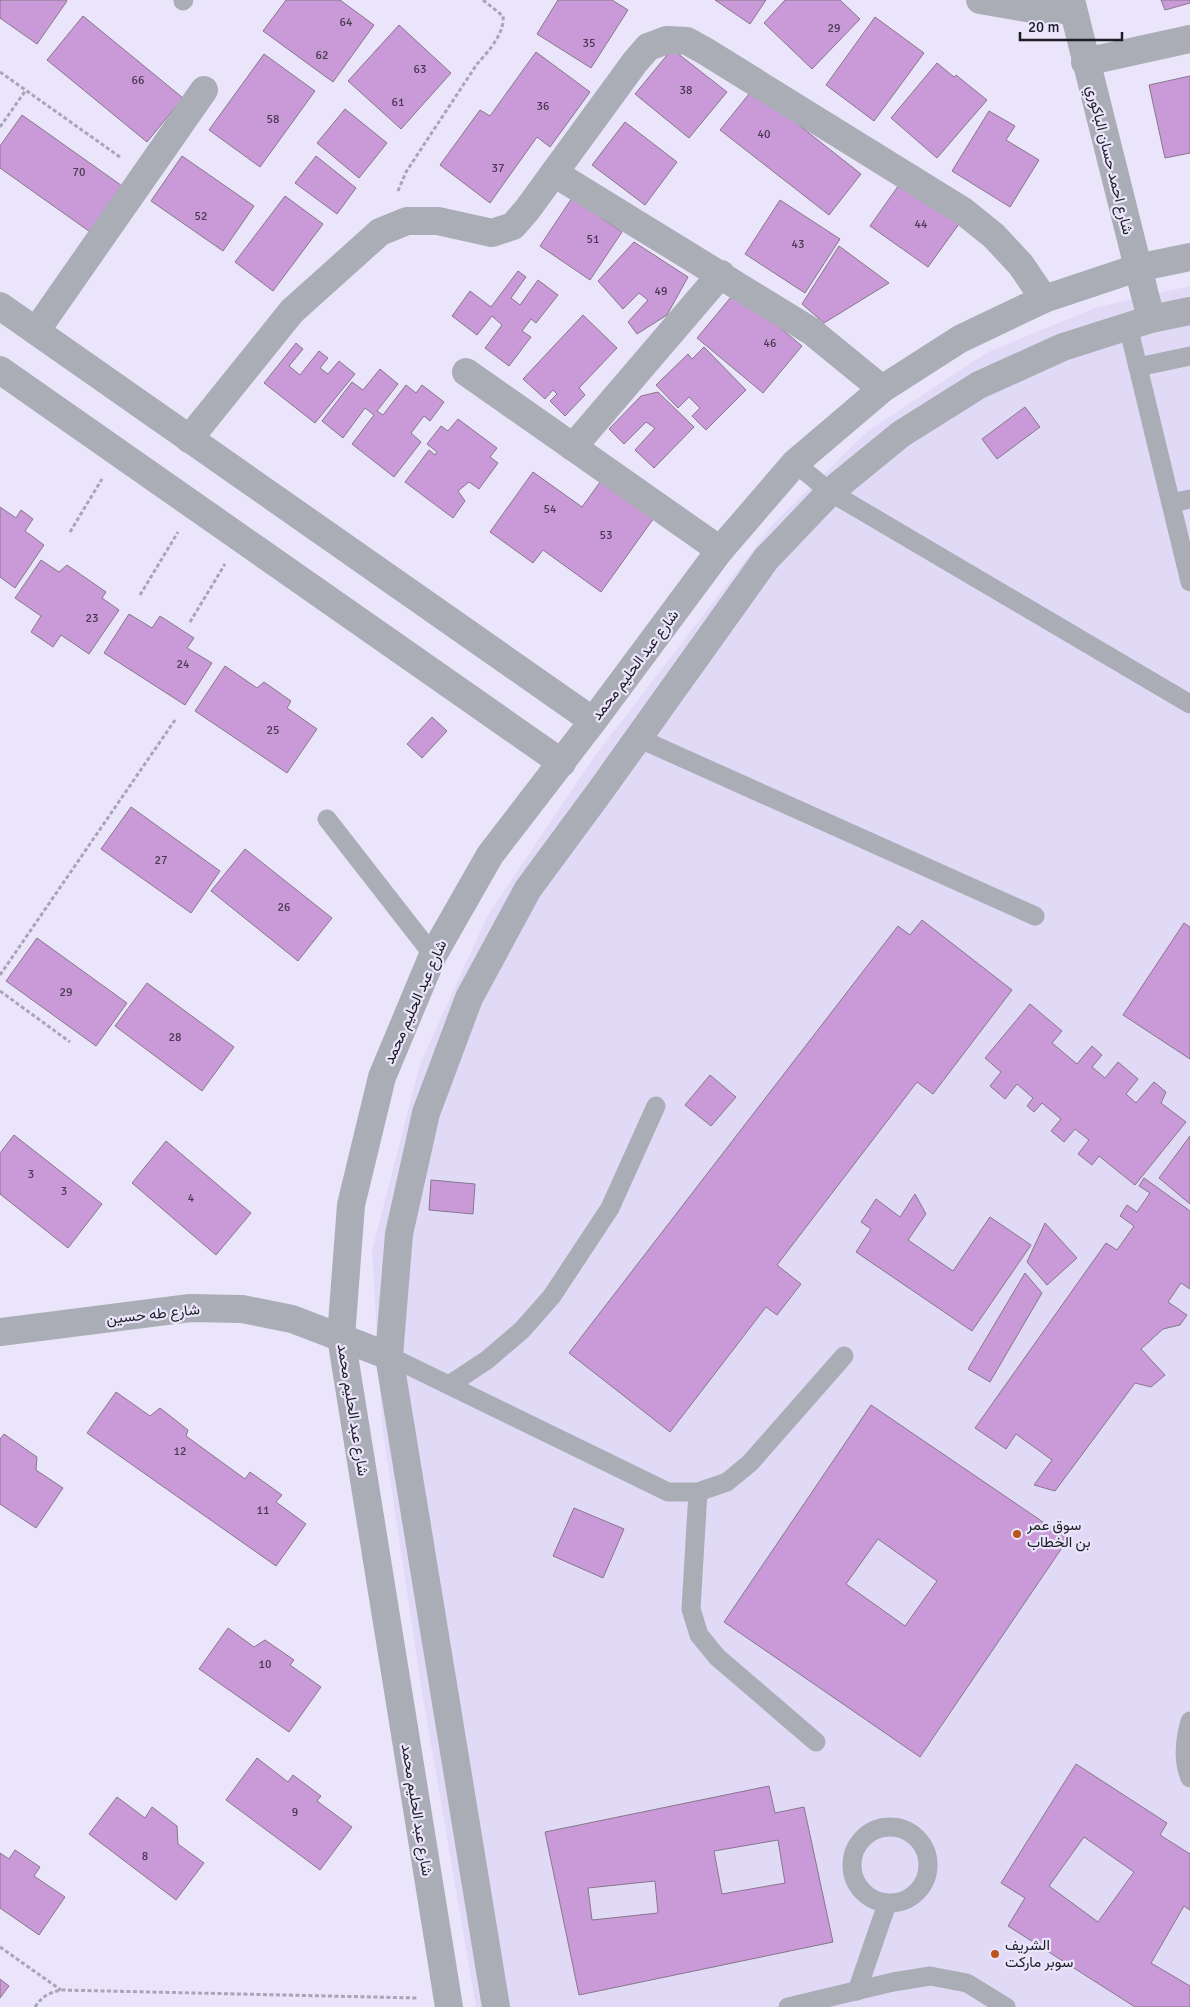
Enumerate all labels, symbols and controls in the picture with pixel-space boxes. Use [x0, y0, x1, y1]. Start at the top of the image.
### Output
scale bar [1020, 10, 1122, 42]
house number: 64 [340, 15, 353, 30]
text: 20 m [1028, 18, 1059, 36]
house number: 29 [828, 21, 840, 36]
house number: 35 [583, 36, 595, 51]
house number: 62 [316, 48, 328, 63]
house number: 63 [414, 62, 426, 77]
house number: 66 [132, 73, 144, 88]
house number: 38 [680, 83, 692, 98]
street label: شارع احمد حسان الباكوري [1079, 84, 1137, 238]
house number: 61 [392, 95, 404, 110]
house number: 36 [537, 99, 549, 114]
house number: 58 [267, 112, 279, 127]
house number: 40 [758, 127, 770, 142]
house number: 37 [492, 161, 504, 176]
house number: 70 [73, 165, 85, 180]
house number: 52 [195, 209, 207, 224]
house number: 44 [915, 217, 928, 232]
house number: 51 [587, 232, 599, 247]
house number: 43 [792, 237, 804, 252]
house number: 49 [655, 284, 667, 299]
house number: 46 [764, 336, 776, 351]
house number: 54 [544, 502, 557, 517]
house number: 53 [600, 528, 612, 543]
street label: شارع عبد الحليم محمد [588, 606, 684, 725]
house number: 23 [86, 611, 98, 626]
house number: 24 [177, 657, 190, 672]
house number: 25 [267, 723, 279, 738]
house number: 27 [155, 853, 167, 868]
house number: 26 [278, 900, 290, 915]
street label: شارع عبد الحليم محمد [380, 937, 452, 1068]
house number: 29 [60, 985, 72, 1000]
house number: 28 [169, 1030, 181, 1045]
house number: 3 [28, 1167, 34, 1182]
house number: 3 [61, 1184, 67, 1199]
house number: 4 [188, 1191, 195, 1206]
street label: شارع طه حسين [105, 1300, 201, 1330]
street label: شارع عبد الحليم محمد [332, 1343, 372, 1478]
house number: 12 [174, 1444, 186, 1459]
house number: 11 [257, 1503, 269, 1518]
place label: سوق عمر بن الخطاب [1026, 1516, 1091, 1552]
marker: سوق عمر بن الخطاب [1011, 1528, 1023, 1540]
house number: 10 [259, 1657, 271, 1672]
street label: شارع عبد الحليم محمد [396, 1743, 436, 1878]
house number: 9 [292, 1805, 298, 1820]
house number: 8 [142, 1849, 148, 1864]
place label: الشريف سوبر ماركت [1005, 1936, 1073, 1971]
marker: الشريف سوبر ماركت [989, 1948, 1001, 1960]

